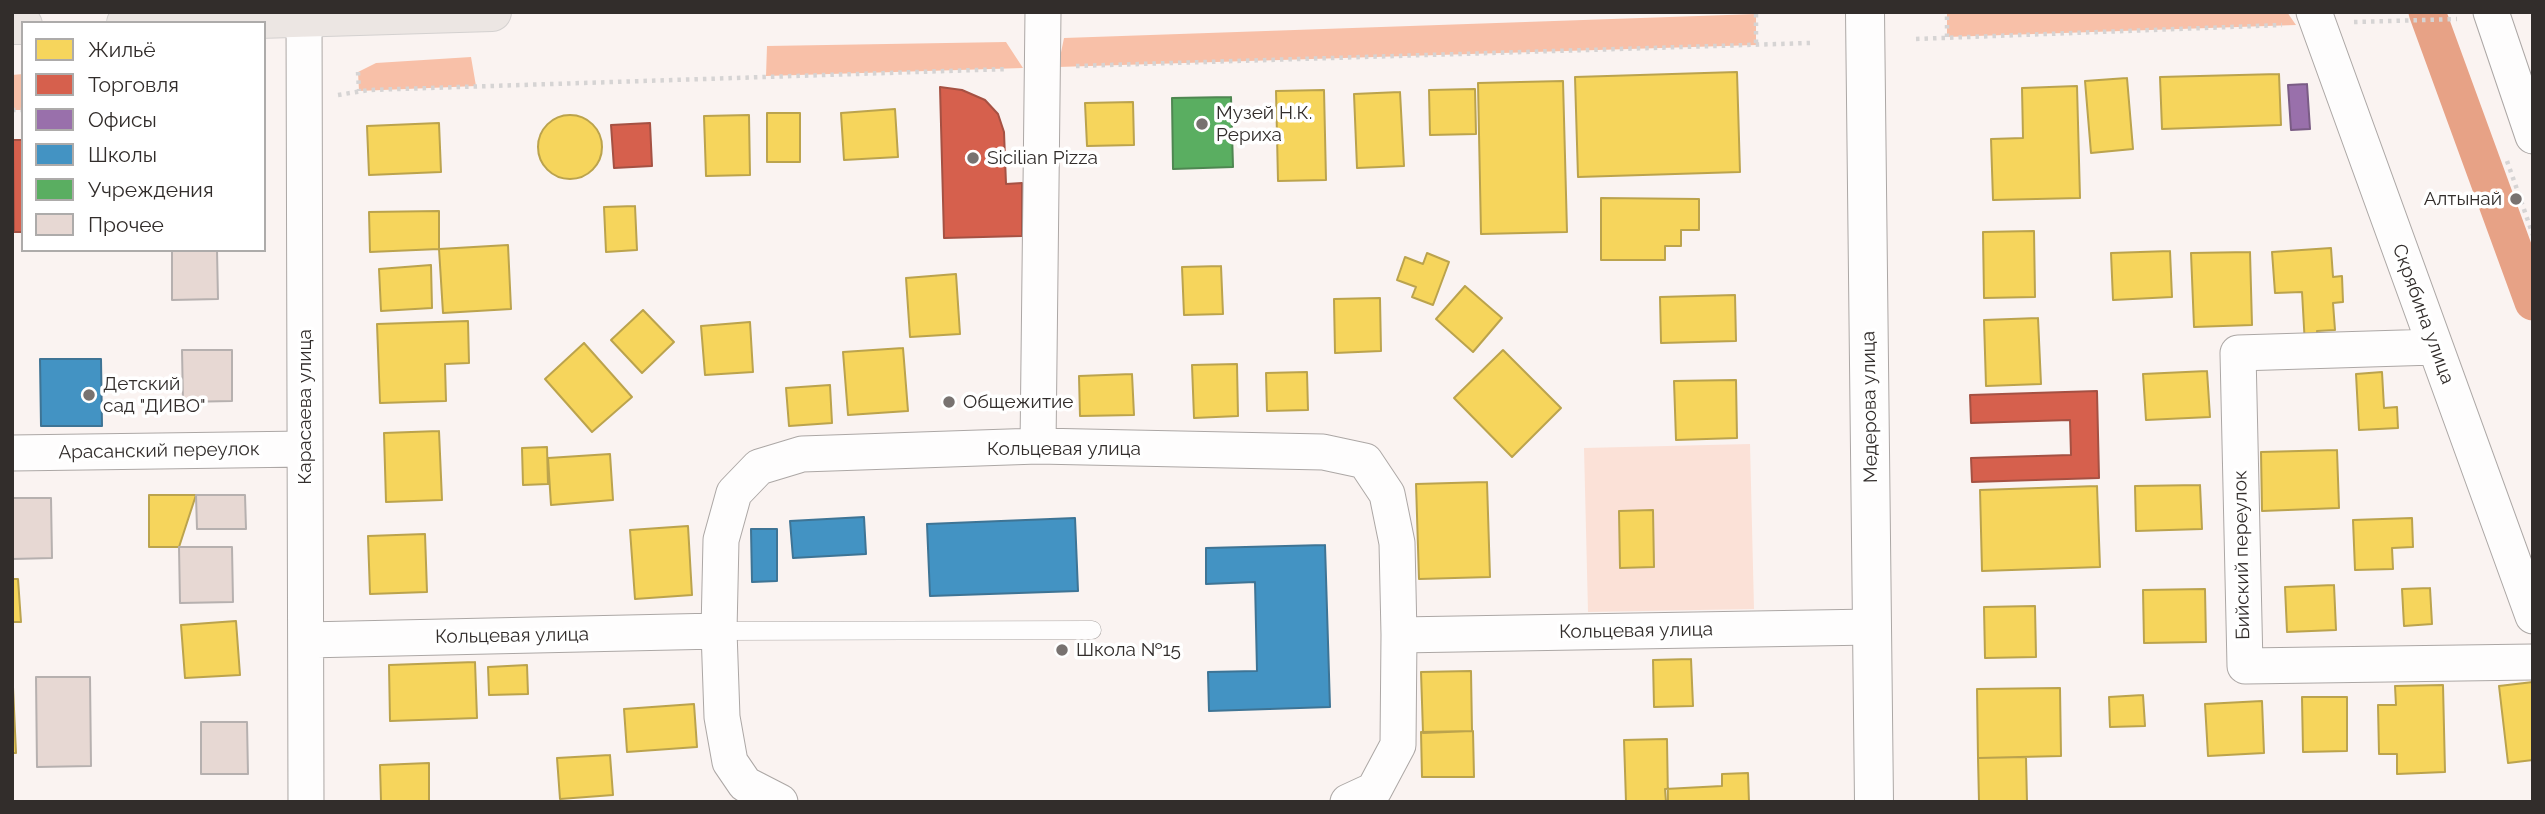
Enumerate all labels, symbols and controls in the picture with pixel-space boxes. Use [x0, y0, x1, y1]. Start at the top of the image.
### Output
legend [21, 21, 266, 252]
text: Жильё [88, 37, 156, 62]
text: Торговля [88, 72, 179, 97]
place label: Музей Н.К. Рериха [1216, 102, 1312, 146]
text: Офисы [88, 107, 157, 132]
marker: Музей Н.К. Рериха [1194, 116, 1210, 132]
text: Школы [88, 142, 157, 167]
place label: Sicilian Pizza [987, 147, 1098, 169]
marker: Sicilian Pizza [965, 150, 981, 166]
text: Учреждения [88, 177, 214, 202]
place label: Алтынай [2424, 188, 2502, 210]
marker: Алтынай [2508, 191, 2524, 207]
text: Прочее [88, 212, 164, 237]
street label: Скрябина улица [2387, 241, 2459, 387]
street label: Карасаева улица [294, 329, 316, 485]
street label: Медерова улица [1857, 331, 1883, 483]
place label: Детский сад "ДИВО" [103, 373, 206, 417]
marker: Детский сад "ДИВО" [81, 387, 97, 403]
place label: Общежитие [963, 391, 1073, 413]
marker: Общежитие [941, 394, 957, 410]
street label: Арасанский переулок [58, 438, 260, 464]
street label: Кольцевая улица [987, 438, 1141, 460]
street label: Бийский переулок [2229, 470, 2255, 640]
street label: Кольцевая улица [1559, 618, 1713, 644]
street label: Кольцевая улица [435, 623, 589, 649]
place label: Школа №15 [1076, 639, 1181, 661]
marker: Школа №15 [1054, 642, 1070, 658]

